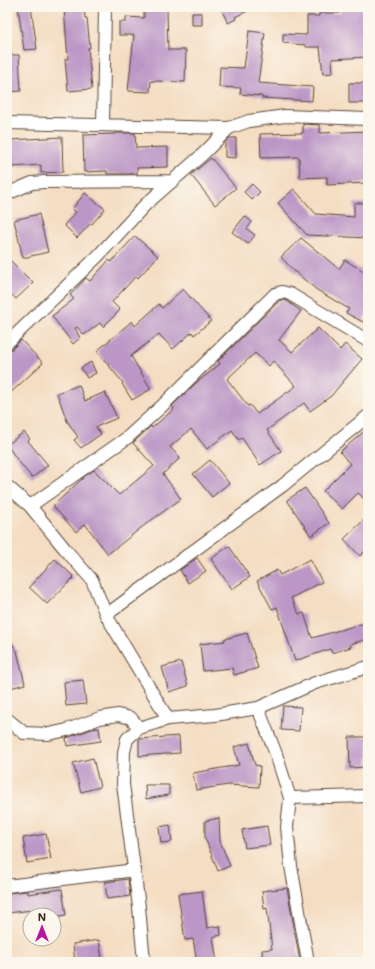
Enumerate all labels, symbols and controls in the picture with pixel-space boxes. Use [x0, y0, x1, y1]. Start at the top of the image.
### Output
north arrow [22, 907, 62, 947]
text: N [38, 909, 46, 924]

